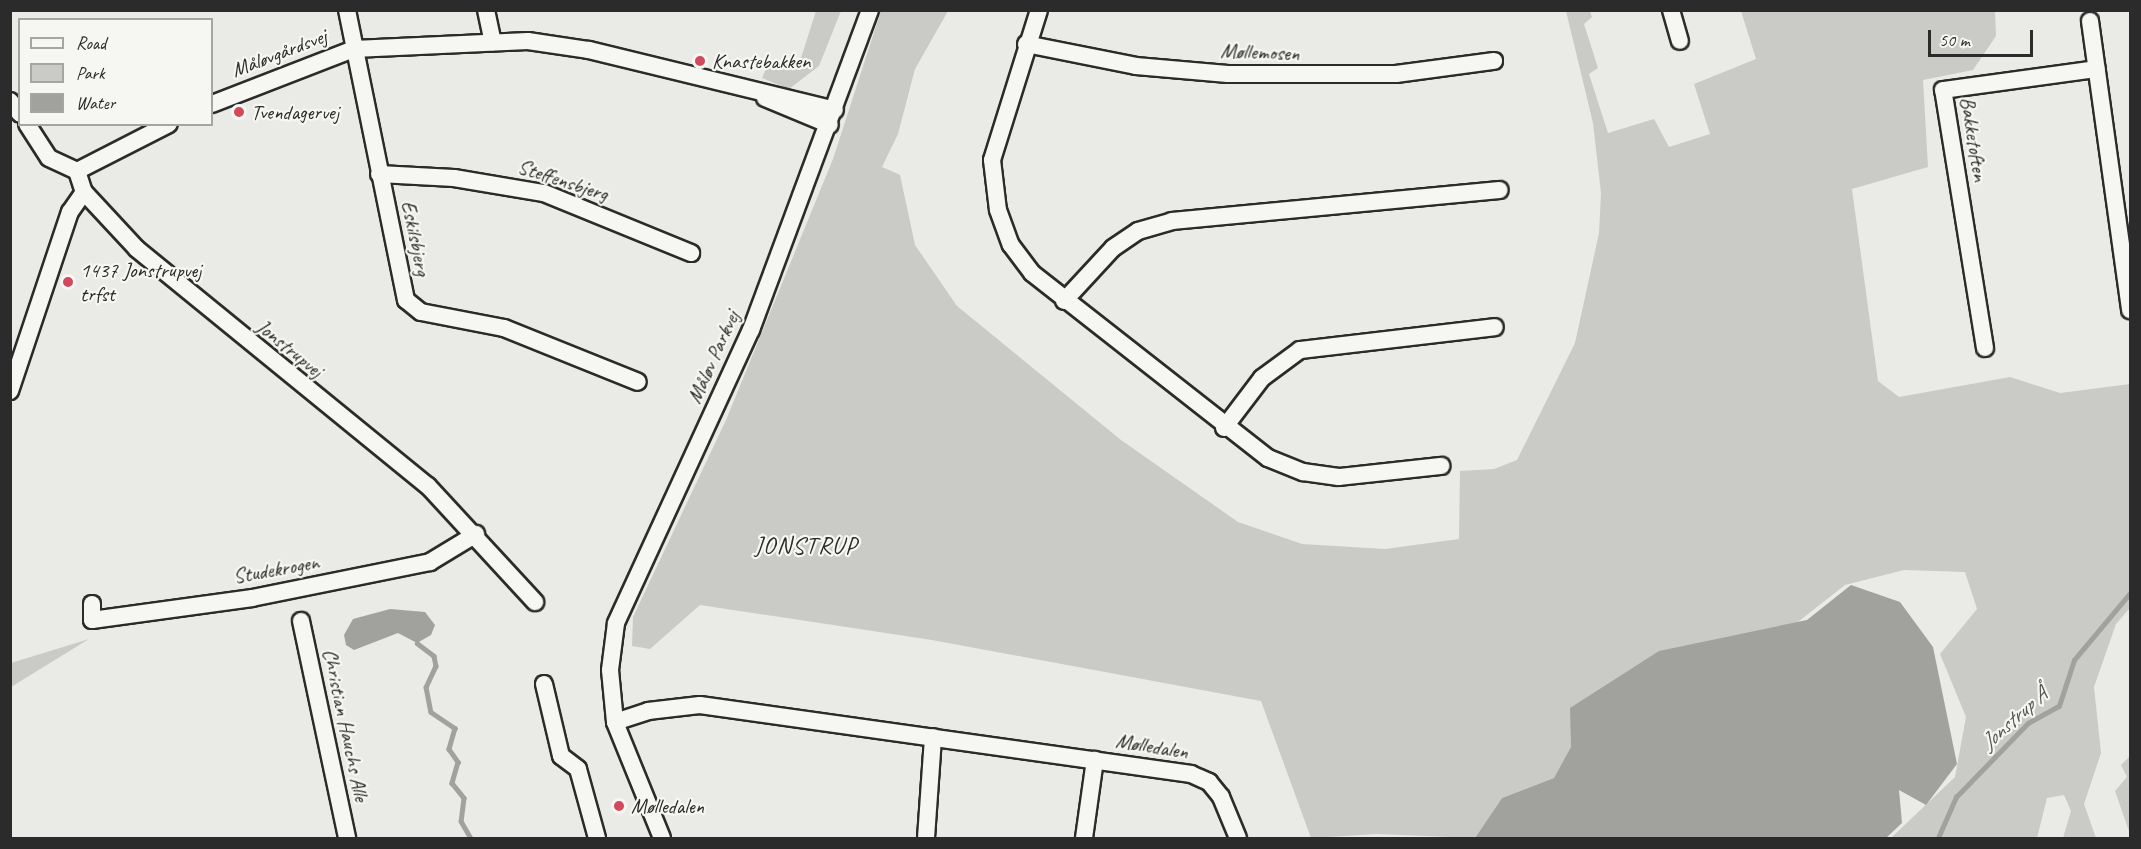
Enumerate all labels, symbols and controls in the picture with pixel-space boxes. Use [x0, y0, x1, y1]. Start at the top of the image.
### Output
legend [18, 18, 213, 126]
scale bar [1931, 18, 2036, 56]
street label: Måløvgårdsvej [228, 23, 330, 83]
text: 50 m [1939, 29, 1970, 51]
text: Road [76, 32, 106, 54]
street label: Møllemosen [1220, 38, 1300, 66]
place label: Knastebakken [712, 48, 811, 74]
marker: Knastebakken [693, 54, 707, 68]
text: Park [76, 62, 105, 84]
text: Water [76, 92, 115, 114]
street label: Bakketoften [1955, 95, 1993, 183]
place label: Tvendagervej [251, 99, 339, 125]
marker: Tvendagervej [232, 105, 246, 119]
street label: Steffensbjerg [515, 154, 611, 206]
street label: Eskilsbjerg [396, 198, 436, 278]
place label: 1437 Jonstrupvej trfst [80, 257, 201, 307]
marker: 1437 Jonstrupvej trfst [61, 275, 75, 289]
street label: Måløv Parkvej [681, 307, 745, 407]
street label: Jonstrupvej [252, 314, 328, 382]
district label: JONSTRUP [755, 532, 857, 560]
street label: Studekrogen [231, 549, 321, 589]
street label: Christian Hauchs Alle [318, 647, 374, 803]
water label: Jonstrup Å [1976, 683, 2052, 755]
street label: Mølledalen [1114, 728, 1190, 764]
place label: Mølledalen [631, 793, 704, 819]
marker: Mølledalen [612, 799, 626, 813]

